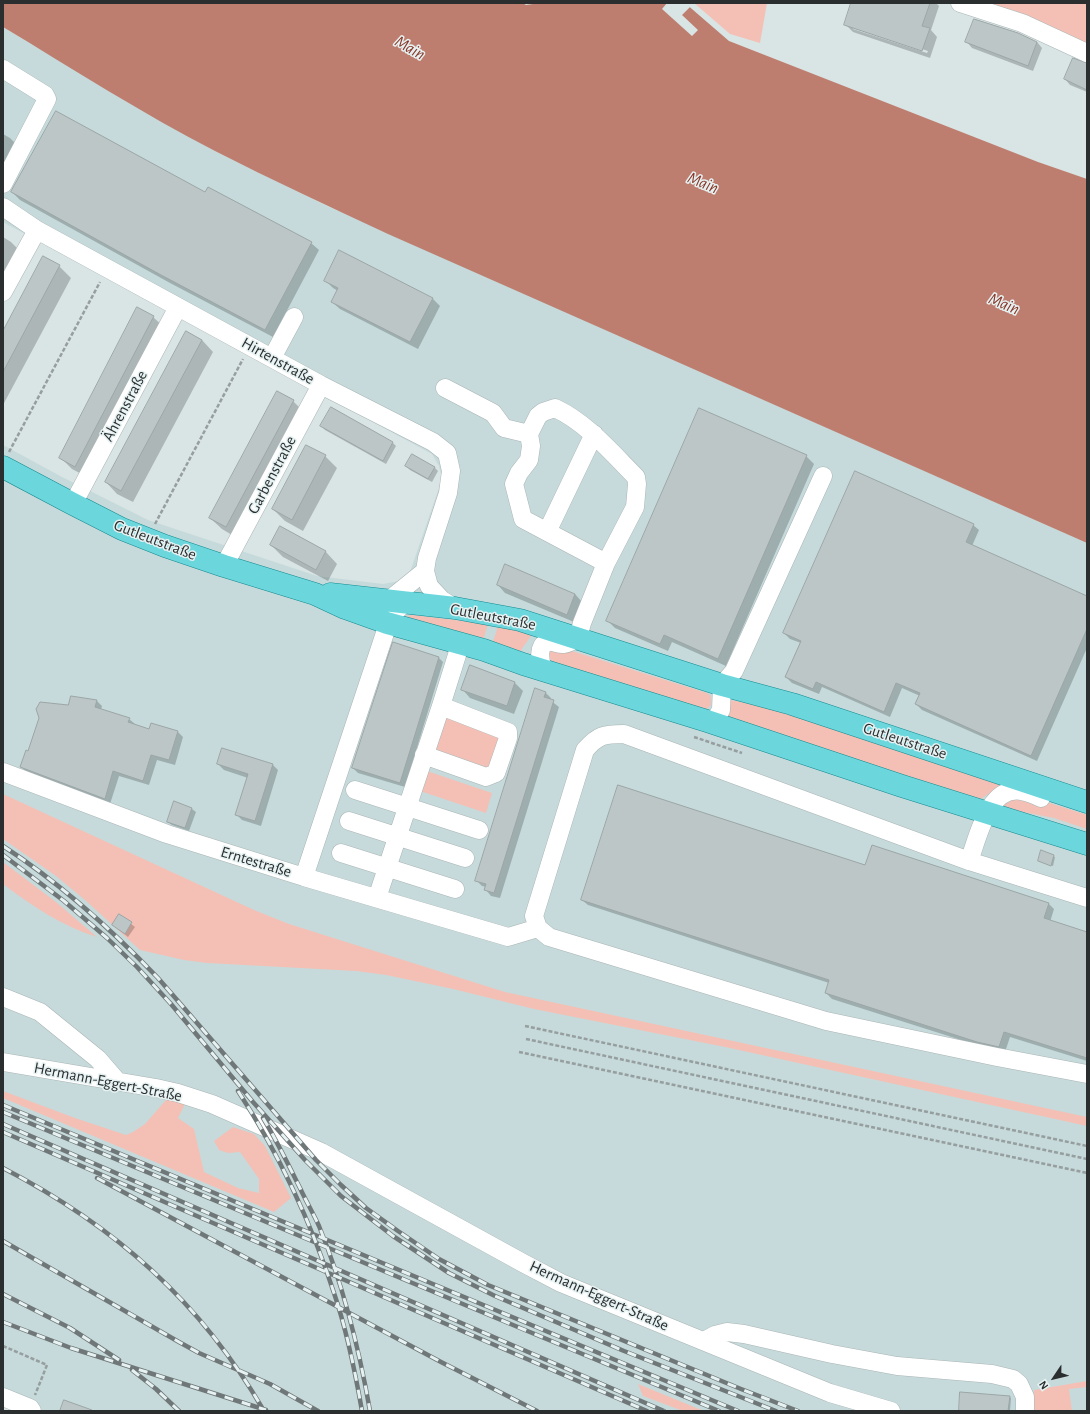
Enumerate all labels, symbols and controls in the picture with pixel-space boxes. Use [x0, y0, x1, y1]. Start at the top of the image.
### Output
water label: Main [391, 31, 429, 65]
water label: Main [685, 168, 721, 198]
water label: Main [985, 288, 1023, 320]
street label: Hirtenstraße [238, 333, 318, 389]
street label: Ährenstraße [98, 367, 152, 445]
street label: Garbenstraße [243, 433, 301, 517]
street label: Gutleutstraße [111, 515, 199, 565]
street label: Gutleutstraße [449, 599, 537, 635]
street label: Gutleutstraße [861, 718, 949, 764]
street label: Erntestraße [218, 842, 294, 882]
street label: Hermann-Eggert-Straße [32, 1058, 184, 1106]
street label: Hermann-Eggert-Straße [526, 1257, 672, 1335]
north arrow [1034, 1358, 1074, 1398]
text: N [1037, 1379, 1050, 1391]

